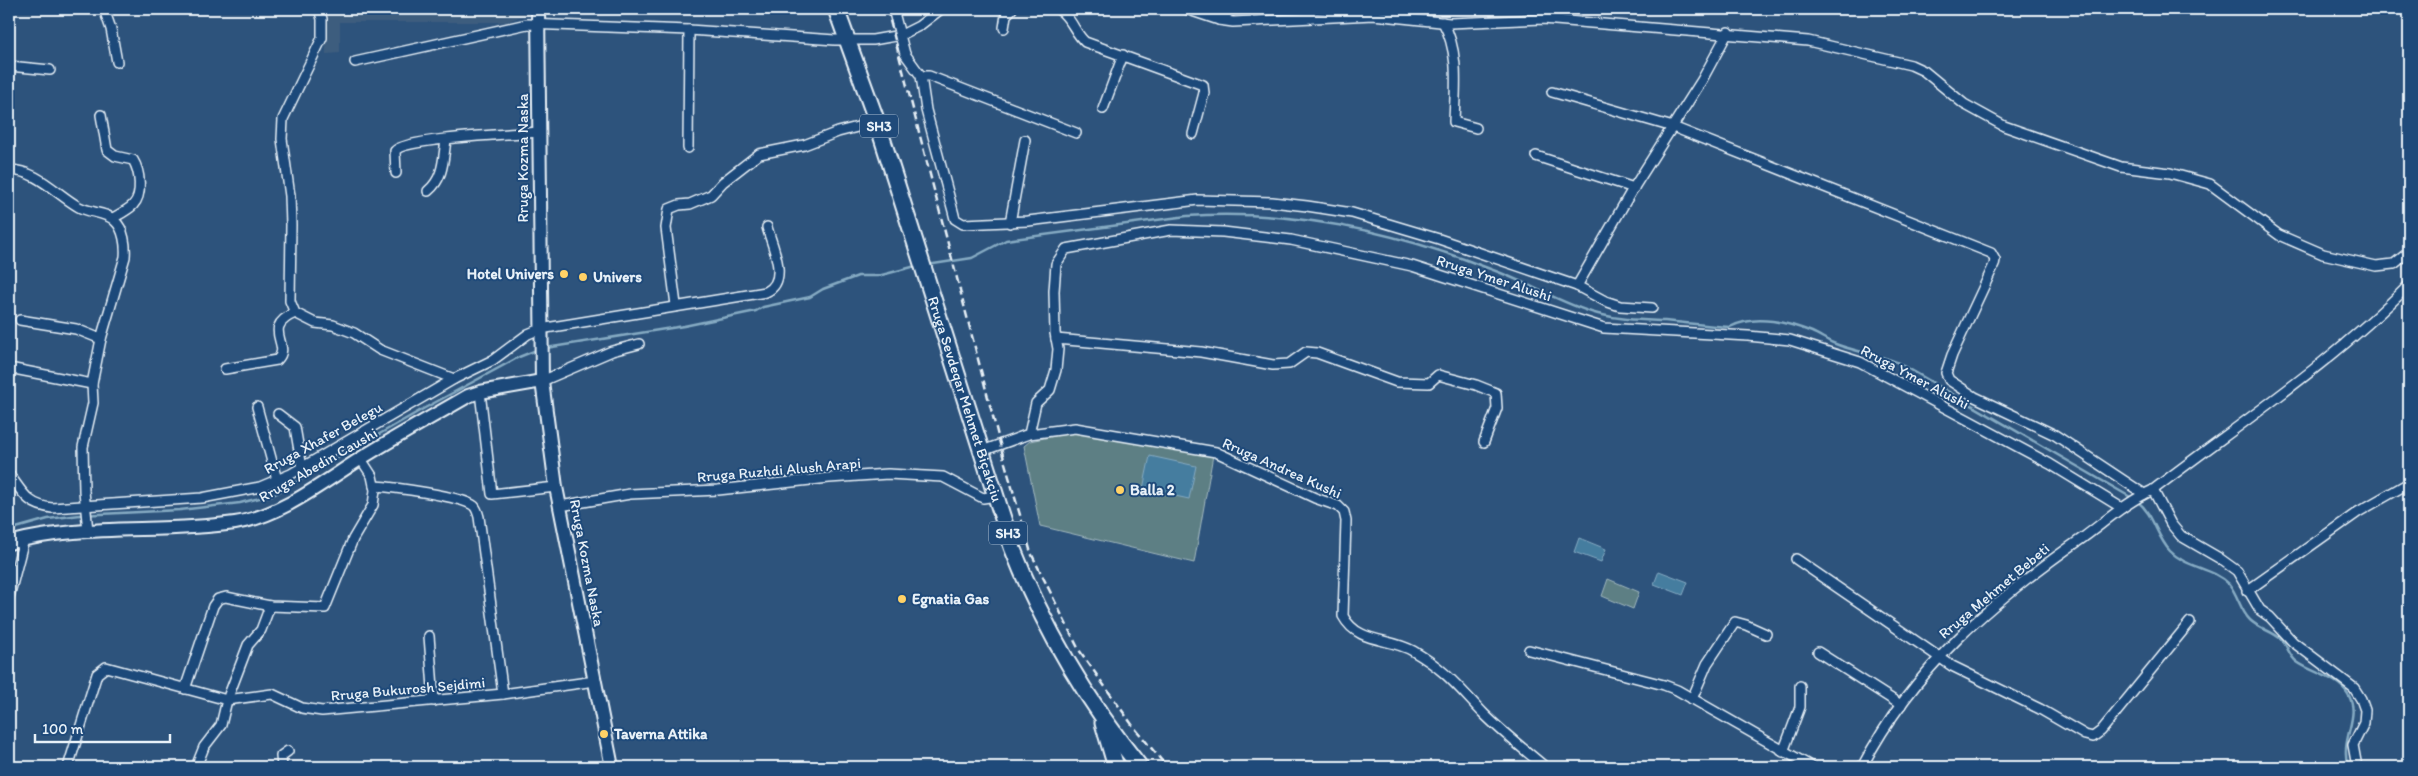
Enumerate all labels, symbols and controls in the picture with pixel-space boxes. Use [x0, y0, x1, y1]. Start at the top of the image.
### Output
street label: Rruga Kozma Naska [514, 93, 532, 223]
road number: SH3 [860, 114, 898, 138]
street label: Rruga Ymer Alushi [1434, 251, 1554, 305]
place label: Hotel Univers [467, 265, 554, 283]
marker: Hotel Univers [558, 268, 570, 280]
place label: Univers [593, 268, 642, 286]
marker: Univers [577, 271, 589, 283]
street label: Rruga Sevdeqar Mehmet Biçakçiu [924, 294, 1006, 504]
street label: Rruga Ymer Alushi [1858, 341, 1972, 413]
street label: Rruga Xhafer Belegu [261, 398, 385, 478]
street label: Rruga Abedin Caushi [256, 424, 380, 506]
street label: Rruga Andrea Kushi [1220, 434, 1344, 502]
street label: Rruga Ruzhdi Alush Arapi [696, 454, 862, 486]
place label: Balla 2 [1130, 481, 1175, 499]
marker: Balla 2 [1114, 484, 1126, 496]
street label: Rruga Kozma Naska [566, 498, 608, 628]
road number: SH3 [989, 522, 1027, 544]
street label: Rruga Mehmet Bebeti [1935, 539, 2053, 643]
place label: Egnatia Gas [912, 590, 990, 609]
marker: Egnatia Gas [896, 593, 908, 605]
street label: Rruga Bukurosh Sejdimi [330, 673, 486, 705]
scale bar [35, 711, 170, 743]
text: 100 m [42, 720, 84, 738]
place label: Taverna Attika [613, 725, 708, 743]
marker: Taverna Attika [598, 728, 610, 740]

